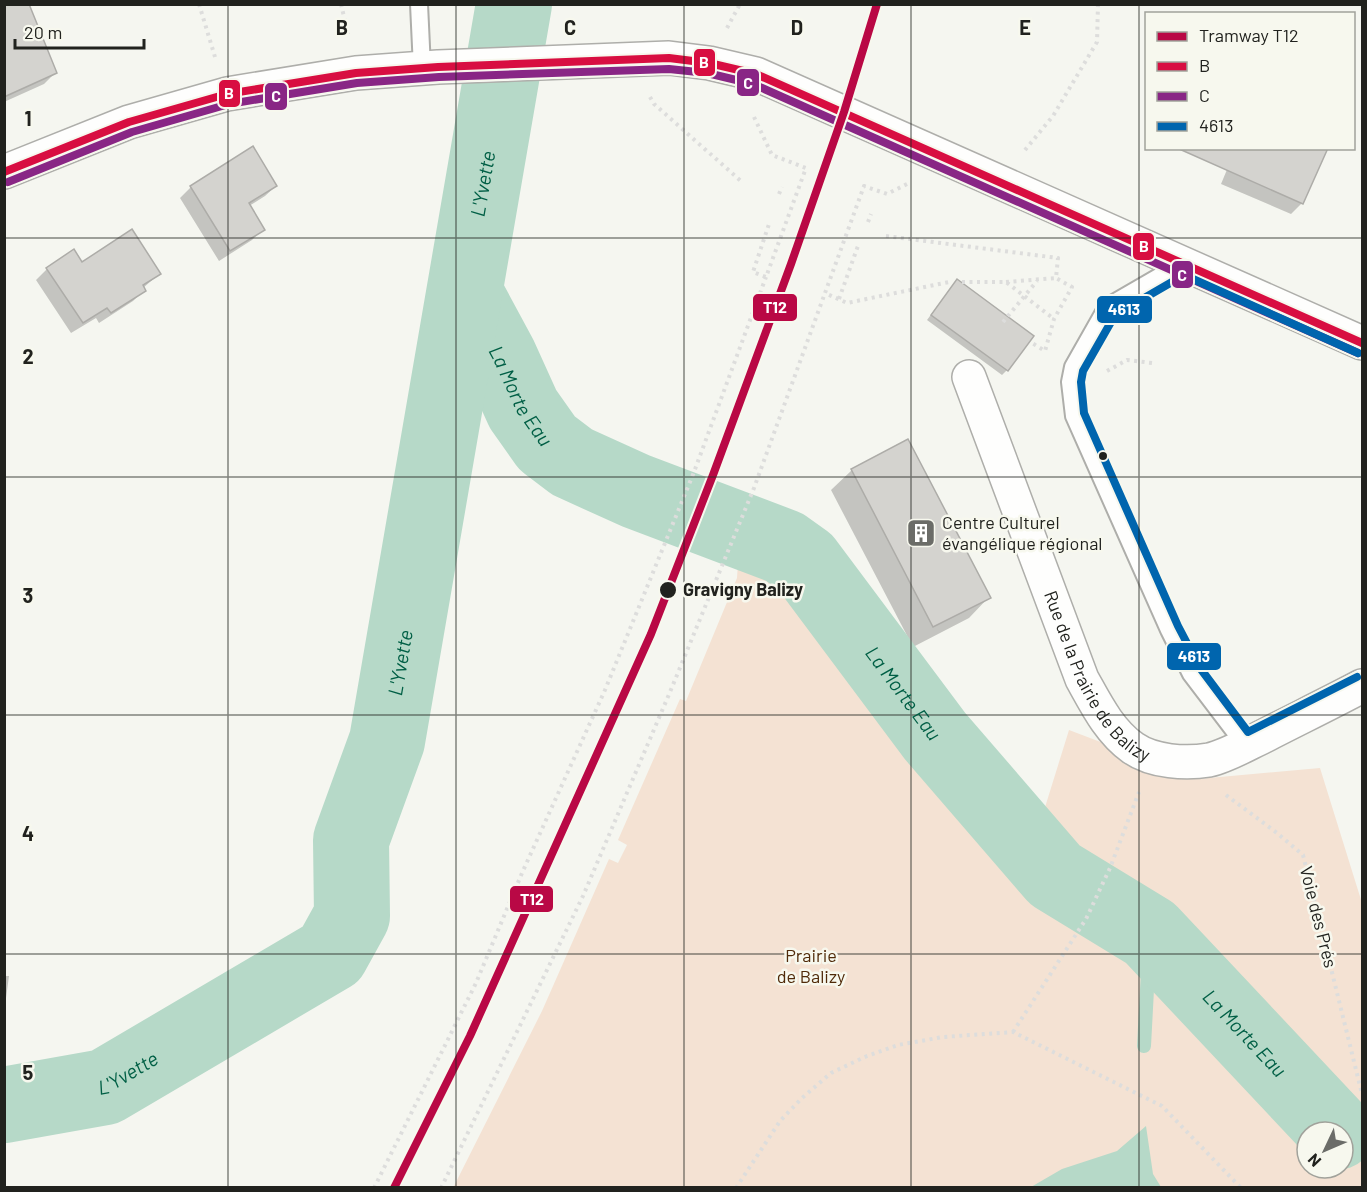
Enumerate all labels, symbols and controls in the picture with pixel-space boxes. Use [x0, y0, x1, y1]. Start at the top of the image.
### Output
scale bar [15, 12, 144, 50]
legend [1145, 12, 1355, 150]
text: B [336, 15, 348, 39]
text: C [564, 15, 576, 39]
text: D [791, 15, 803, 39]
text: E [1019, 15, 1031, 39]
text: 20 m [24, 21, 62, 43]
text: Tramway T12 [1199, 24, 1299, 46]
line badge: B [693, 48, 716, 77]
text: B [699, 52, 709, 71]
text: B [1199, 54, 1210, 76]
line badge: C [736, 68, 760, 97]
text: C [743, 73, 753, 92]
line badge: B [218, 79, 241, 108]
line badge: C [264, 82, 288, 111]
text: B [224, 83, 234, 102]
text: C [1199, 84, 1210, 106]
text: C [271, 86, 281, 105]
text: 1 [24, 106, 32, 130]
text: 4613 [1199, 114, 1233, 136]
water label: L'Yvette [465, 149, 499, 218]
line badge: B [1132, 232, 1155, 261]
text: B [1139, 236, 1149, 255]
line badge: C [1171, 260, 1194, 289]
text: C [1177, 265, 1187, 284]
line badge: T12 [752, 293, 798, 322]
line badge: 4613 [1096, 295, 1153, 324]
text: T12 [763, 297, 787, 316]
text: 4613 [1108, 299, 1140, 318]
water label: La Morte Eau [485, 341, 558, 450]
text: 2 [22, 344, 34, 368]
unlabelled marker [1097, 450, 1109, 462]
place label: Centre Culturel évangélique régional [942, 511, 1102, 554]
building icon: Centre Culturel évangélique régional [905, 517, 937, 549]
place label: Gravigny Balizy [683, 578, 803, 600]
marker: Gravigny Balizy [658, 580, 678, 600]
text: 3 [23, 583, 33, 607]
street label: Rue de la Prairie de Balizy [1040, 587, 1153, 765]
water label: L'Yvette [382, 628, 417, 697]
water label: La Morte Eau [861, 641, 947, 744]
line badge: 4613 [1166, 642, 1222, 671]
text: 4613 [1178, 646, 1210, 665]
text: 4 [22, 821, 34, 845]
street label: Voie des Prés [1296, 864, 1342, 970]
line badge: T12 [509, 885, 554, 913]
text: T12 [520, 889, 544, 908]
park label: Prairie de Balizy [777, 944, 845, 987]
water label: La Morte Eau [1198, 984, 1292, 1081]
water label: L'Yvette [96, 1046, 162, 1099]
text: 5 [23, 1060, 34, 1084]
north arrow [1295, 1120, 1355, 1180]
text: N [1303, 1150, 1324, 1171]

